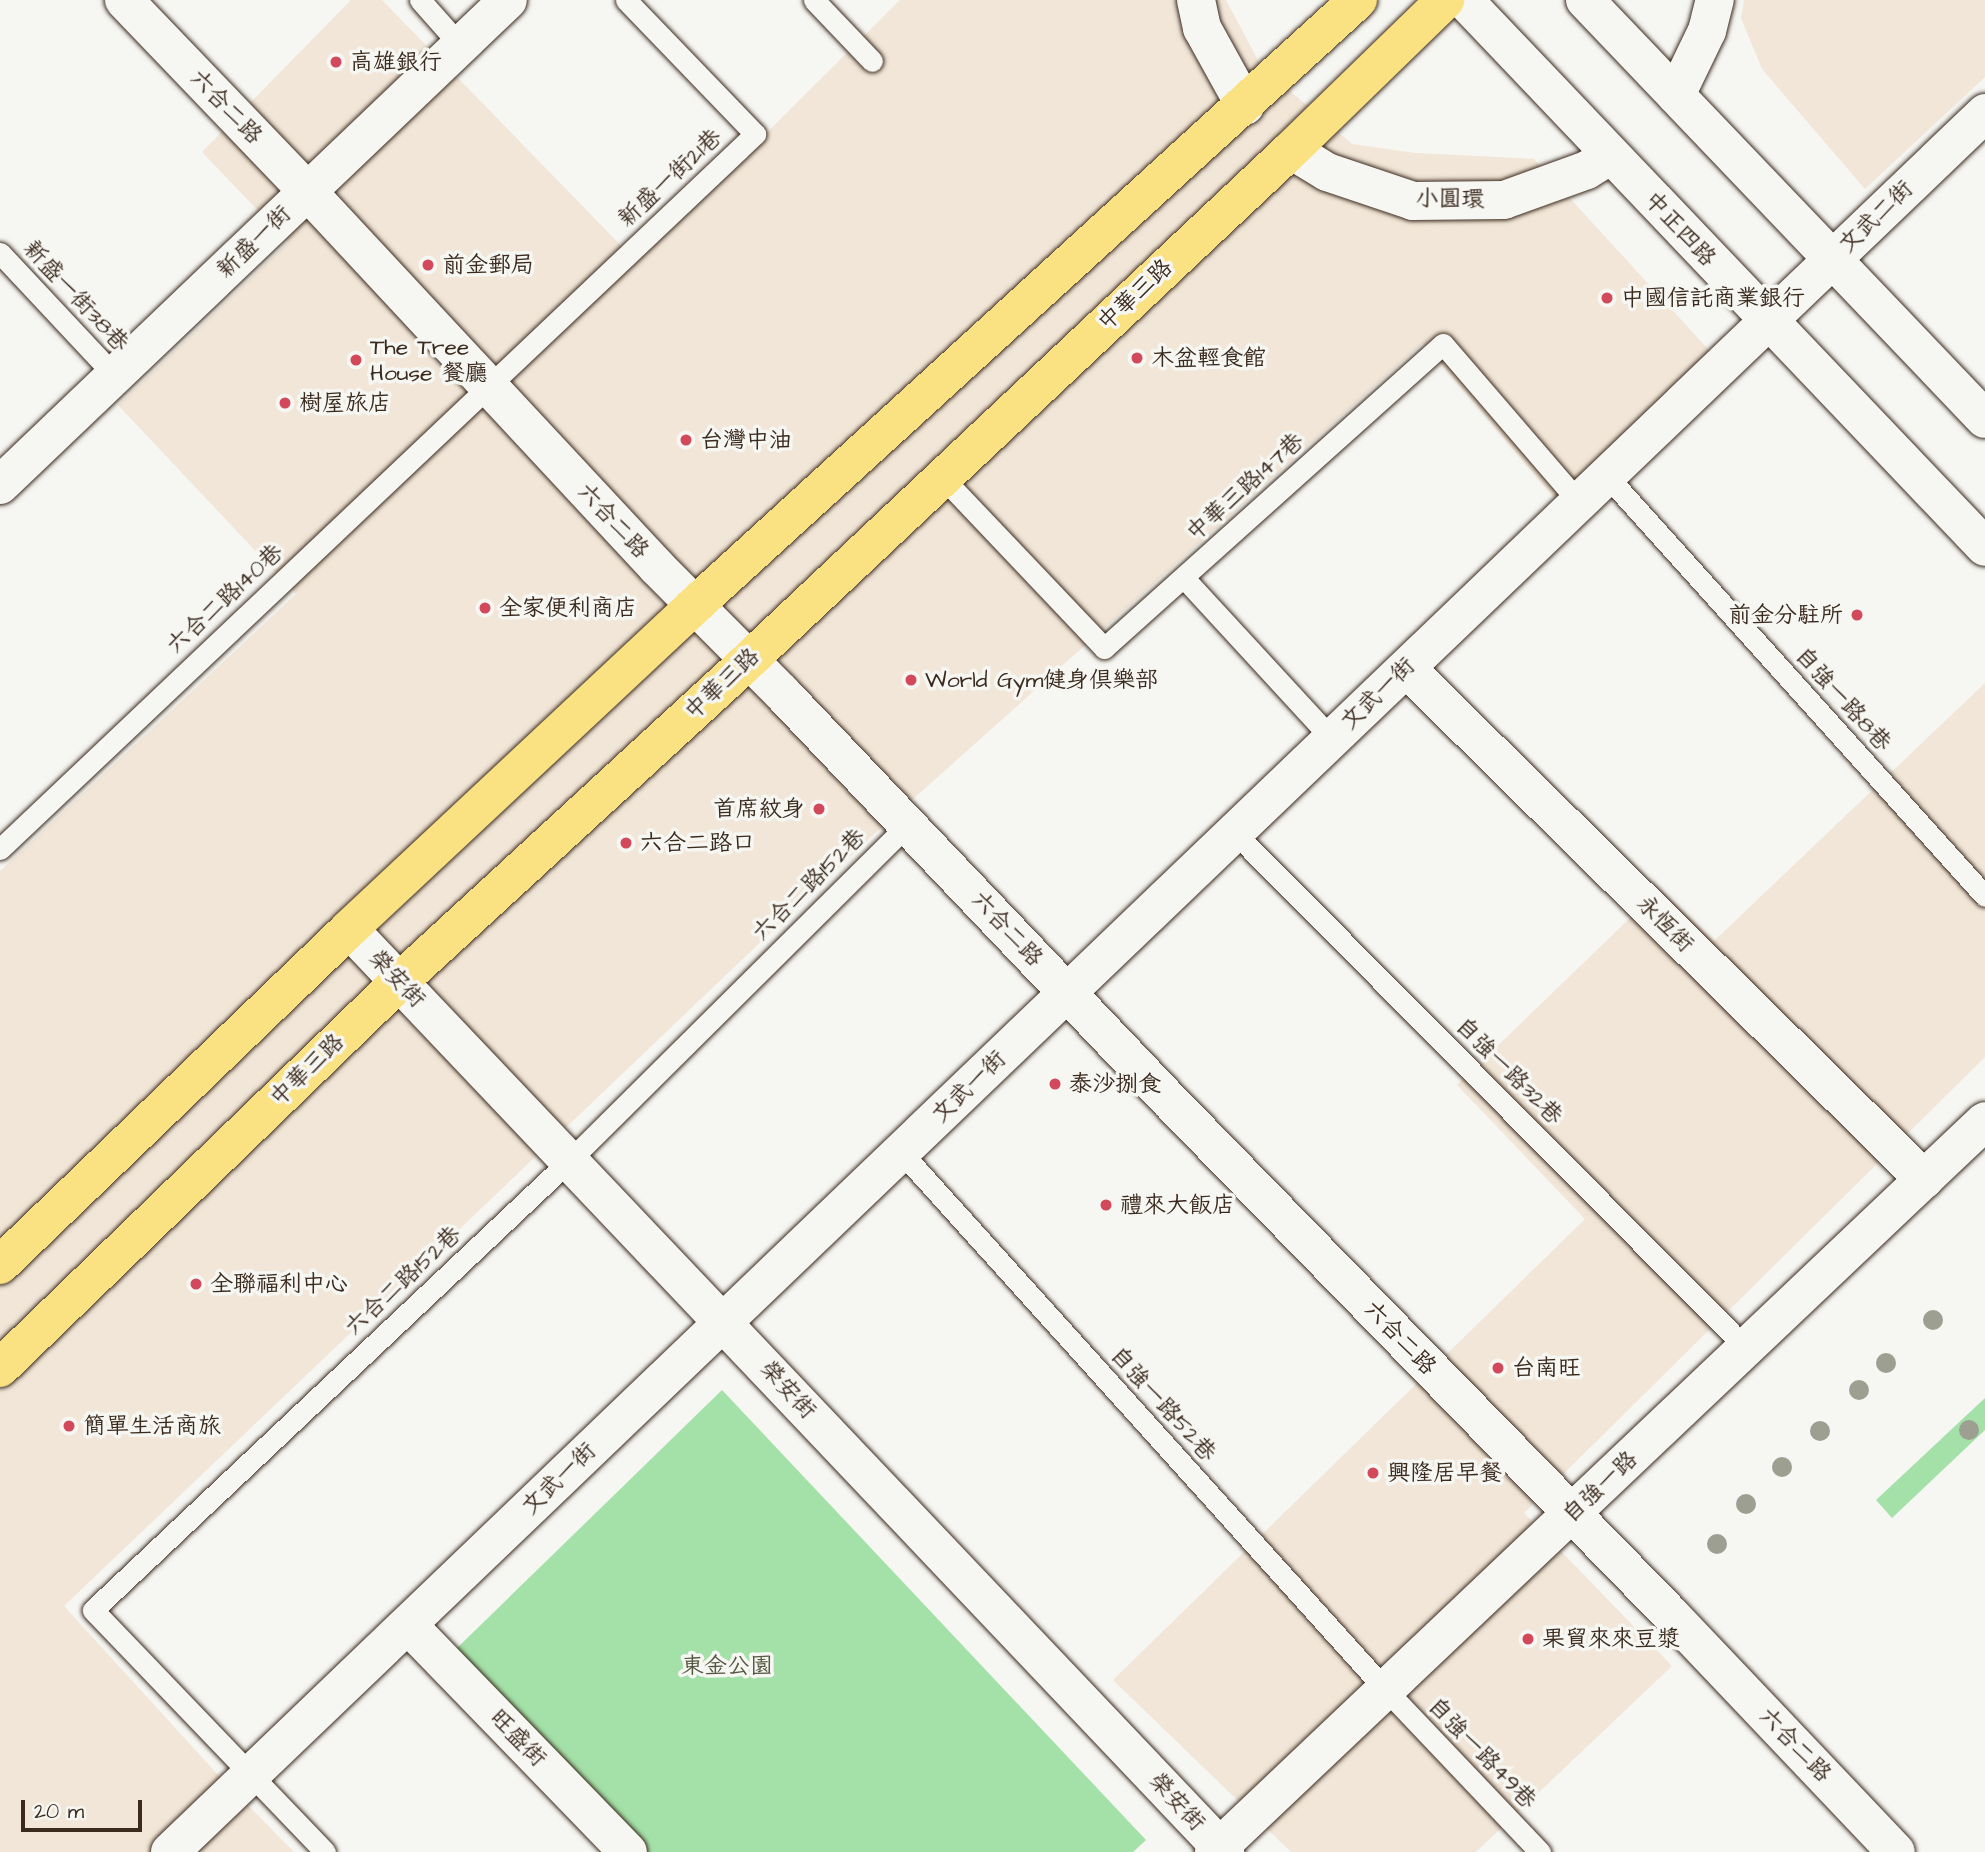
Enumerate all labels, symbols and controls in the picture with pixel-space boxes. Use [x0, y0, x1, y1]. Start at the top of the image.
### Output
place label: 高雄銀行 [350, 48, 442, 76]
marker: 高雄銀行 [328, 54, 344, 70]
street label: 六合二路 [184, 64, 268, 150]
street label: 新盛一街21巷 [613, 123, 727, 233]
street label: 文武二街 [1833, 175, 1919, 259]
street label: 小圓環 [1415, 185, 1485, 213]
street label: 中正四路 [1639, 186, 1721, 272]
street label: 新盛一街 [211, 200, 297, 284]
street label: 新盛一街38巷 [18, 235, 134, 357]
place label: 前金郵局 [442, 251, 534, 279]
street label: 中華三路 [1092, 254, 1178, 336]
marker: 前金郵局 [420, 257, 436, 273]
place label: 中國信託商業銀行 [1621, 284, 1805, 312]
marker: 中國信託商業銀行 [1599, 290, 1615, 306]
place label: The Tree House 餐廳 [370, 333, 488, 387]
place label: 木盆輕食館 [1151, 344, 1266, 372]
marker: 木盆輕食館 [1129, 350, 1145, 366]
marker: The Tree House 餐廳 [348, 352, 364, 368]
place label: 樹屋旅店 [299, 389, 391, 417]
marker: 樹屋旅店 [277, 395, 293, 411]
place label: 台灣中油 [700, 426, 792, 454]
street label: 中華三路147巷 [1181, 427, 1309, 547]
marker: 台灣中油 [678, 432, 694, 448]
street label: 六合二路 [572, 478, 654, 564]
street label: 六合二路140巷 [161, 538, 289, 660]
place label: 全家便利商店 [499, 594, 637, 622]
marker: 全家便利商店 [477, 600, 493, 616]
place label: 前金分駐所 [1728, 601, 1843, 629]
marker: 前金分駐所 [1849, 607, 1865, 623]
street label: 自強一路8巷 [1789, 641, 1897, 757]
street label: 中華三路 [679, 643, 765, 725]
street label: 文武一街 [1335, 652, 1421, 736]
place label: World Gym健身俱樂部 [925, 666, 1158, 694]
marker: World Gym健身俱樂部 [903, 672, 919, 688]
place label: 首席紋身 [713, 795, 805, 823]
marker: 首席紋身 [811, 801, 827, 817]
street label: 六合二路152巷 [747, 823, 871, 947]
place label: 六合二路口 [640, 829, 755, 857]
marker: 六合二路口 [618, 835, 634, 851]
street label: 六合二路 [966, 886, 1048, 972]
street label: 永恆街 [1631, 890, 1699, 958]
street label: 榮安街 [363, 945, 431, 1013]
street label: 自強一路32巷 [1450, 1012, 1568, 1130]
street label: 中華三路 [264, 1028, 350, 1112]
street label: 文武一街 [926, 1045, 1012, 1129]
place label: 泰沙捌食 [1069, 1070, 1161, 1098]
marker: 泰沙捌食 [1047, 1076, 1063, 1092]
place label: 禮來大飯店 [1120, 1191, 1235, 1219]
marker: 禮來大飯店 [1098, 1197, 1114, 1213]
street label: 六合二路152巷 [340, 1221, 466, 1341]
place label: 全聯福利中心 [210, 1270, 348, 1298]
marker: 全聯福利中心 [188, 1276, 204, 1292]
street label: 六合二路 [1358, 1295, 1442, 1381]
street label: 自強一路52巷 [1104, 1341, 1222, 1467]
place label: 台南旺 [1512, 1354, 1581, 1382]
street label: 榮安街 [754, 1355, 822, 1425]
marker: 台南旺 [1490, 1360, 1506, 1376]
place label: 簡單生活商旅 [83, 1412, 221, 1440]
marker: 簡單生活商旅 [61, 1418, 77, 1434]
street label: 文武一街 [516, 1437, 602, 1521]
street label: 自強一路 [1557, 1446, 1643, 1528]
place label: 興隆居早餐 [1387, 1459, 1502, 1487]
marker: 興隆居早餐 [1365, 1465, 1381, 1481]
place label: 果貿來來豆漿 [1542, 1625, 1680, 1653]
marker: 果貿來來豆漿 [1520, 1631, 1536, 1647]
park label: 東金公園 [681, 1652, 773, 1680]
street label: 自強一路49巷 [1422, 1692, 1542, 1814]
street label: 六合二路 [1753, 1702, 1837, 1788]
street label: 旺盛街 [484, 1704, 552, 1772]
street label: 榮安街 [1143, 1767, 1211, 1837]
scale bar [24, 1786, 145, 1830]
text: 20 m [34, 1797, 84, 1826]

